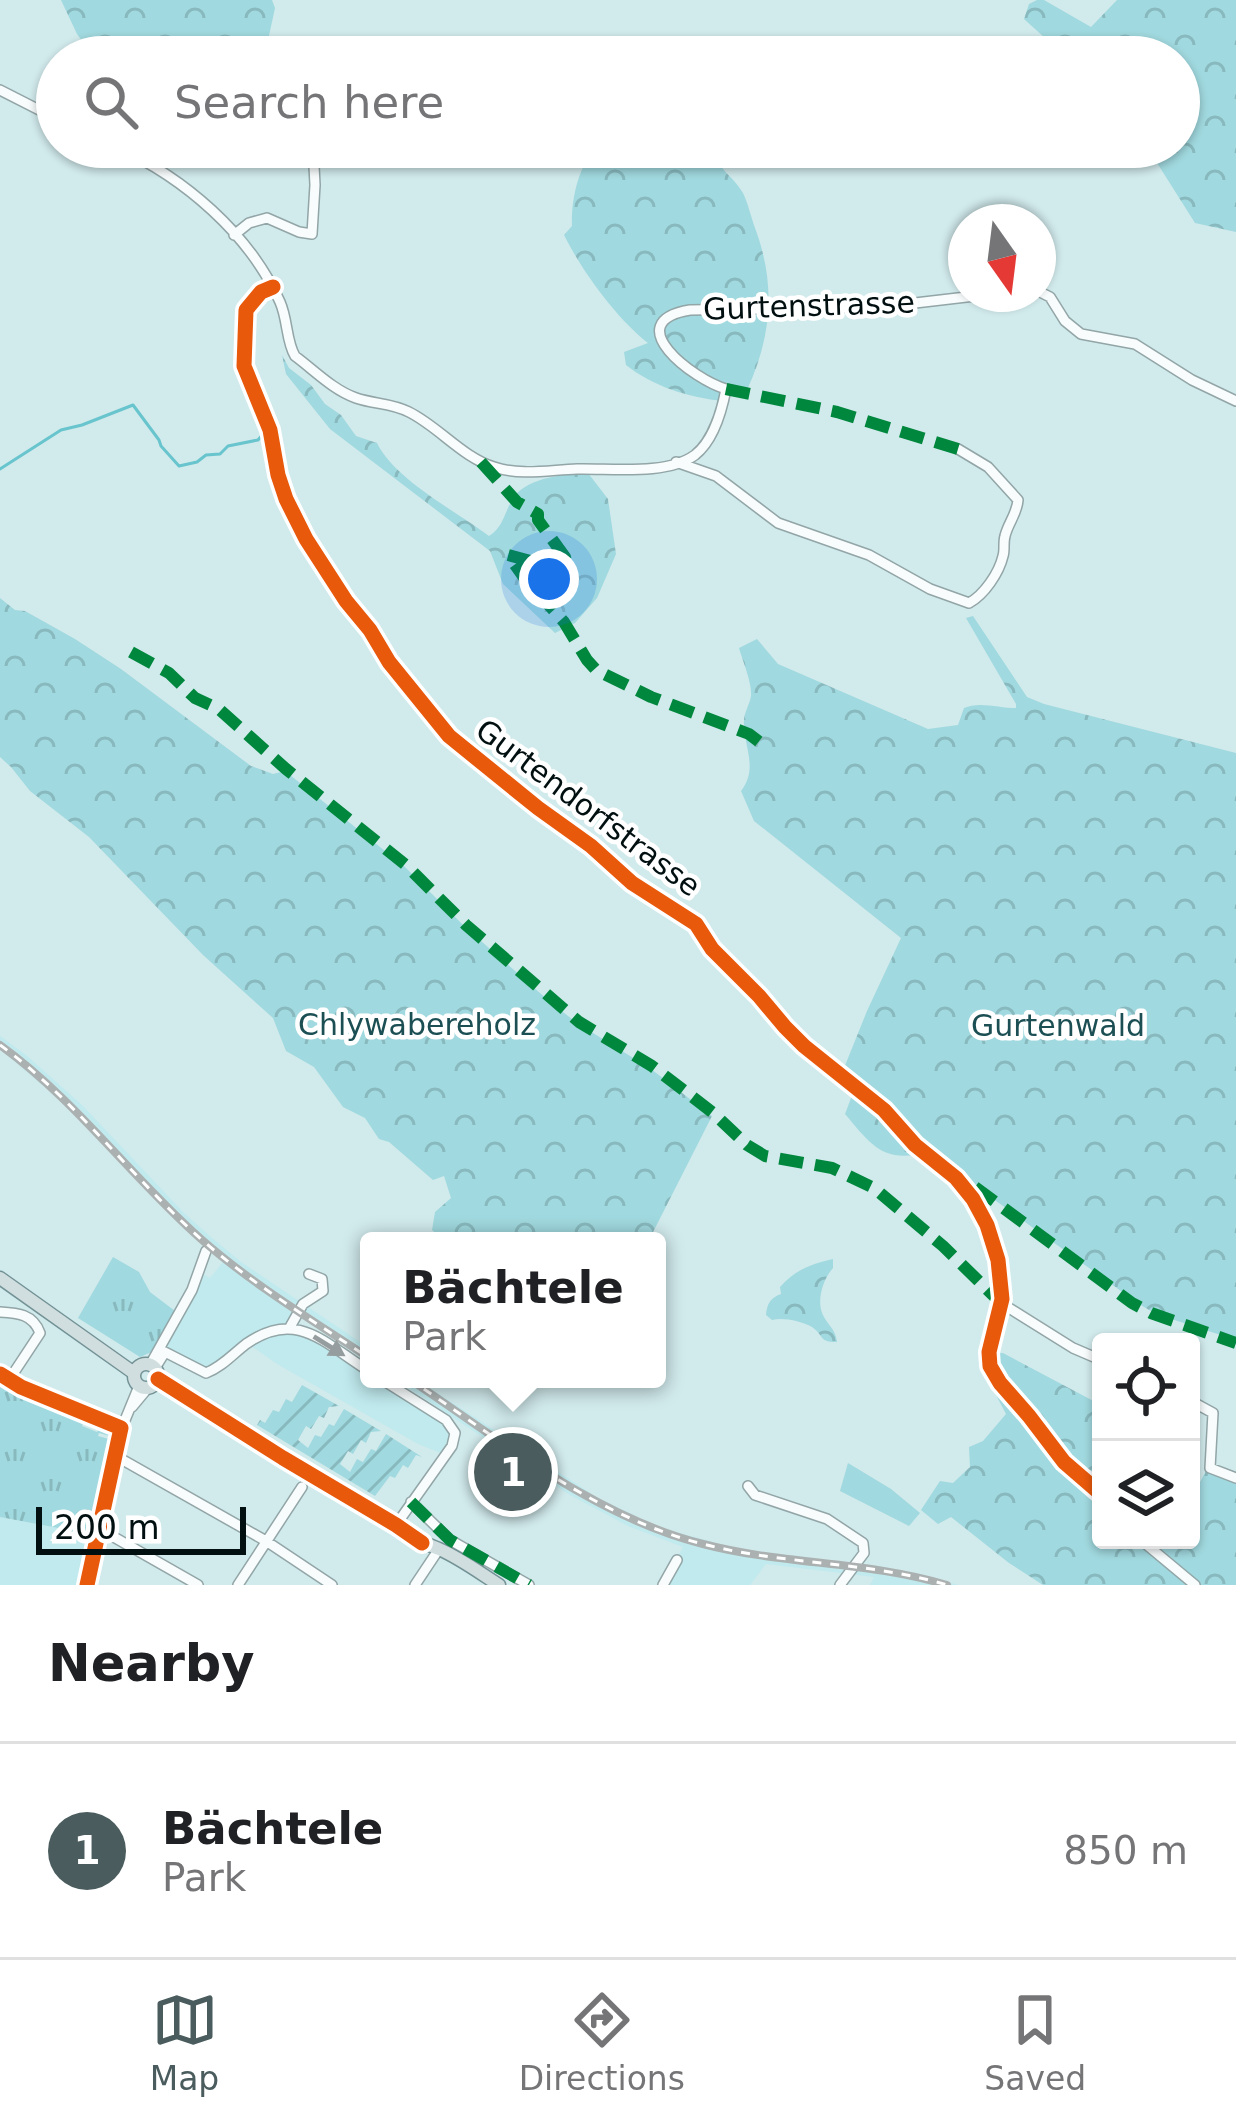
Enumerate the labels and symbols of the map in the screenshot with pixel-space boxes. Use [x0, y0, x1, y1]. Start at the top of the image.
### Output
north arrow [948, 204, 1056, 312]
street label: Gurtenstrasse [703, 284, 915, 327]
your location [519, 549, 579, 609]
street label: Gurtendorfstrasse [469, 712, 707, 903]
park label: Chlywabereholz [298, 1007, 536, 1042]
park label: Gurtenwald [971, 1008, 1145, 1043]
one-way arrow [313, 1335, 346, 1357]
pin: 1 [474, 1427, 552, 1517]
scale bar [36, 1501, 246, 1554]

